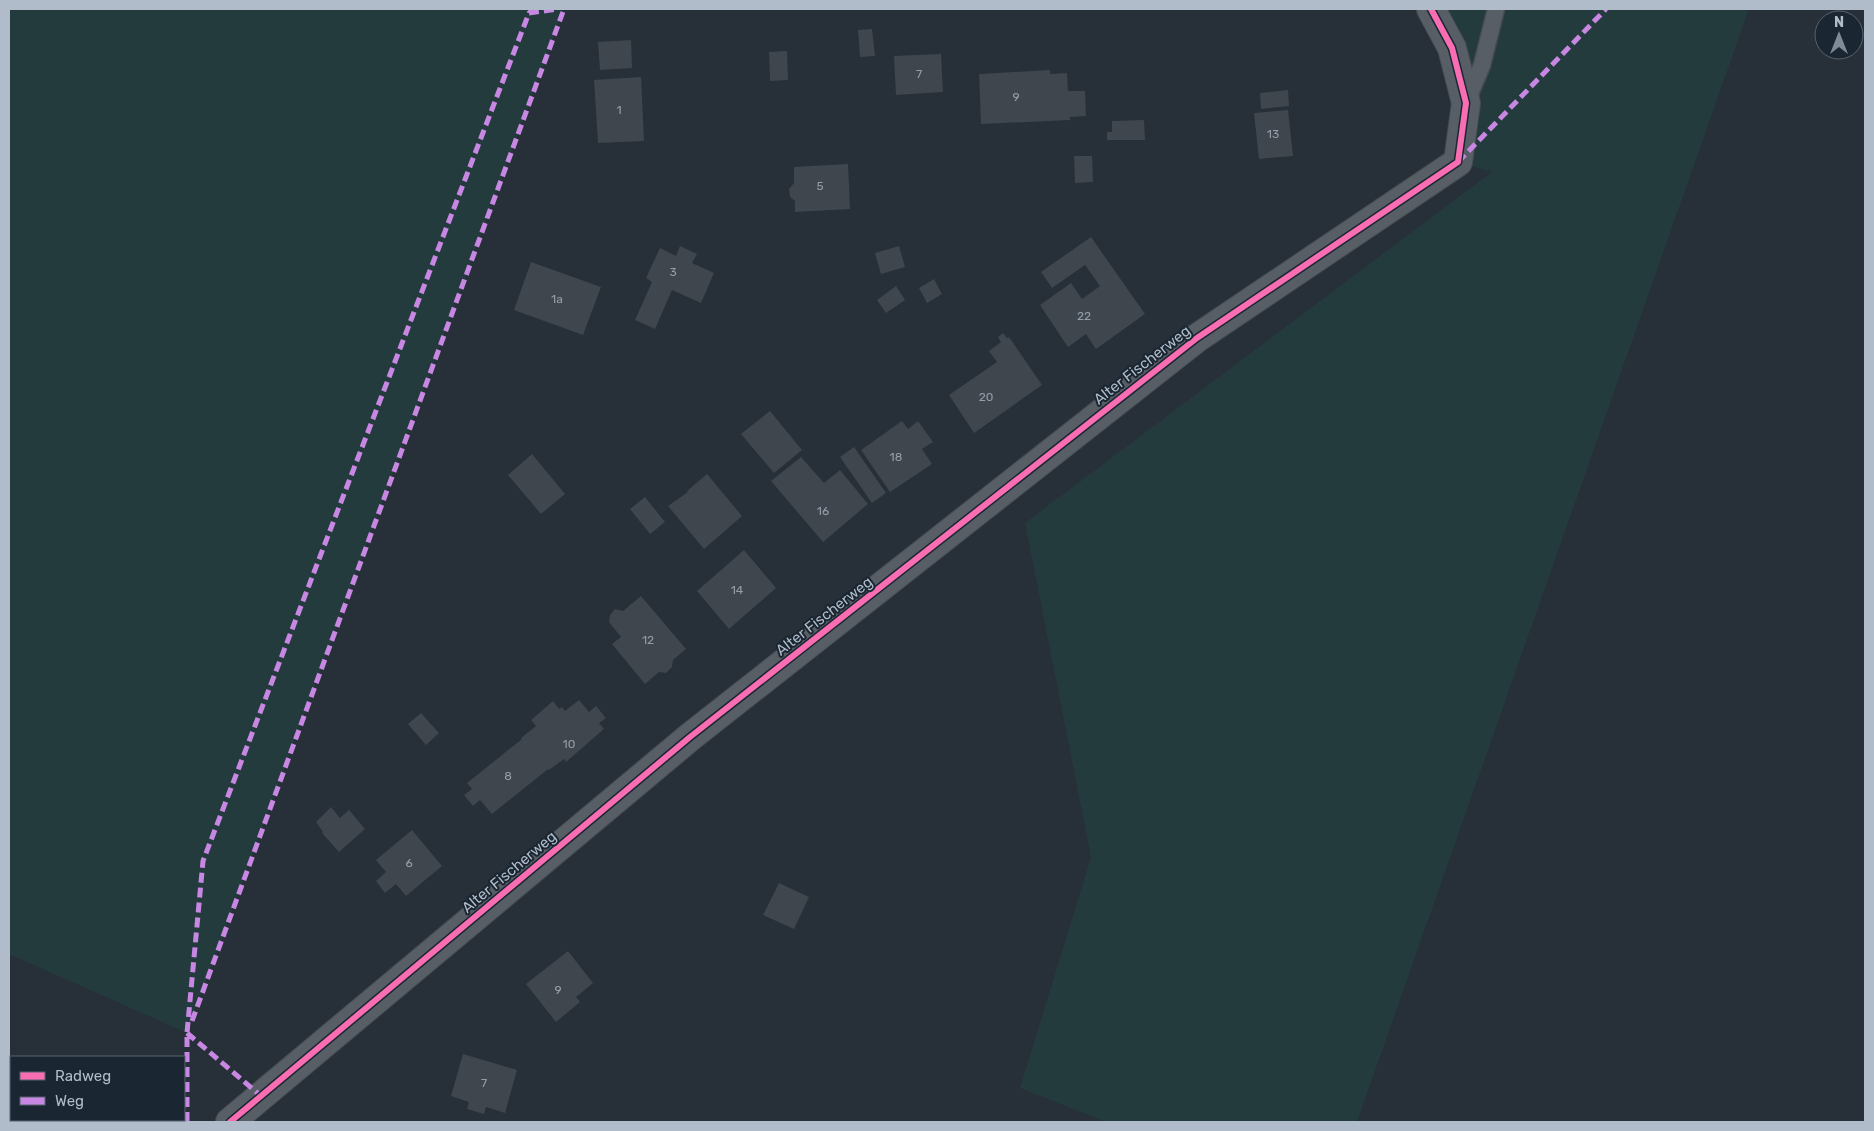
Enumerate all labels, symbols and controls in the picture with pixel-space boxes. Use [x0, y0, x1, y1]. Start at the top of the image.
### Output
north arrow [1814, 10, 1864, 60]
text: N [1834, 14, 1844, 31]
house number: 7 [916, 67, 922, 81]
house number: 9 [1012, 90, 1020, 104]
house number: 1 [616, 103, 622, 117]
house number: 13 [1267, 127, 1279, 141]
house number: 5 [816, 179, 824, 193]
house number: 3 [669, 265, 677, 279]
house number: 1a [551, 292, 563, 306]
house number: 22 [1077, 309, 1091, 323]
street label: Alter Fischerweg [1090, 322, 1194, 408]
house number: 20 [979, 390, 993, 404]
house number: 18 [890, 450, 902, 464]
house number: 16 [817, 504, 829, 518]
street label: Alter Fischerweg [772, 573, 876, 659]
house number: 14 [731, 583, 744, 597]
house number: 12 [642, 633, 654, 647]
house number: 10 [563, 737, 575, 751]
house number: 8 [504, 769, 512, 783]
street label: Alter Fischerweg [458, 827, 560, 917]
house number: 6 [405, 856, 413, 870]
house number: 9 [554, 983, 562, 997]
legend [10, 1056, 185, 1121]
text: Radweg [55, 1067, 111, 1085]
house number: 7 [481, 1076, 487, 1090]
text: Weg [55, 1092, 84, 1110]

